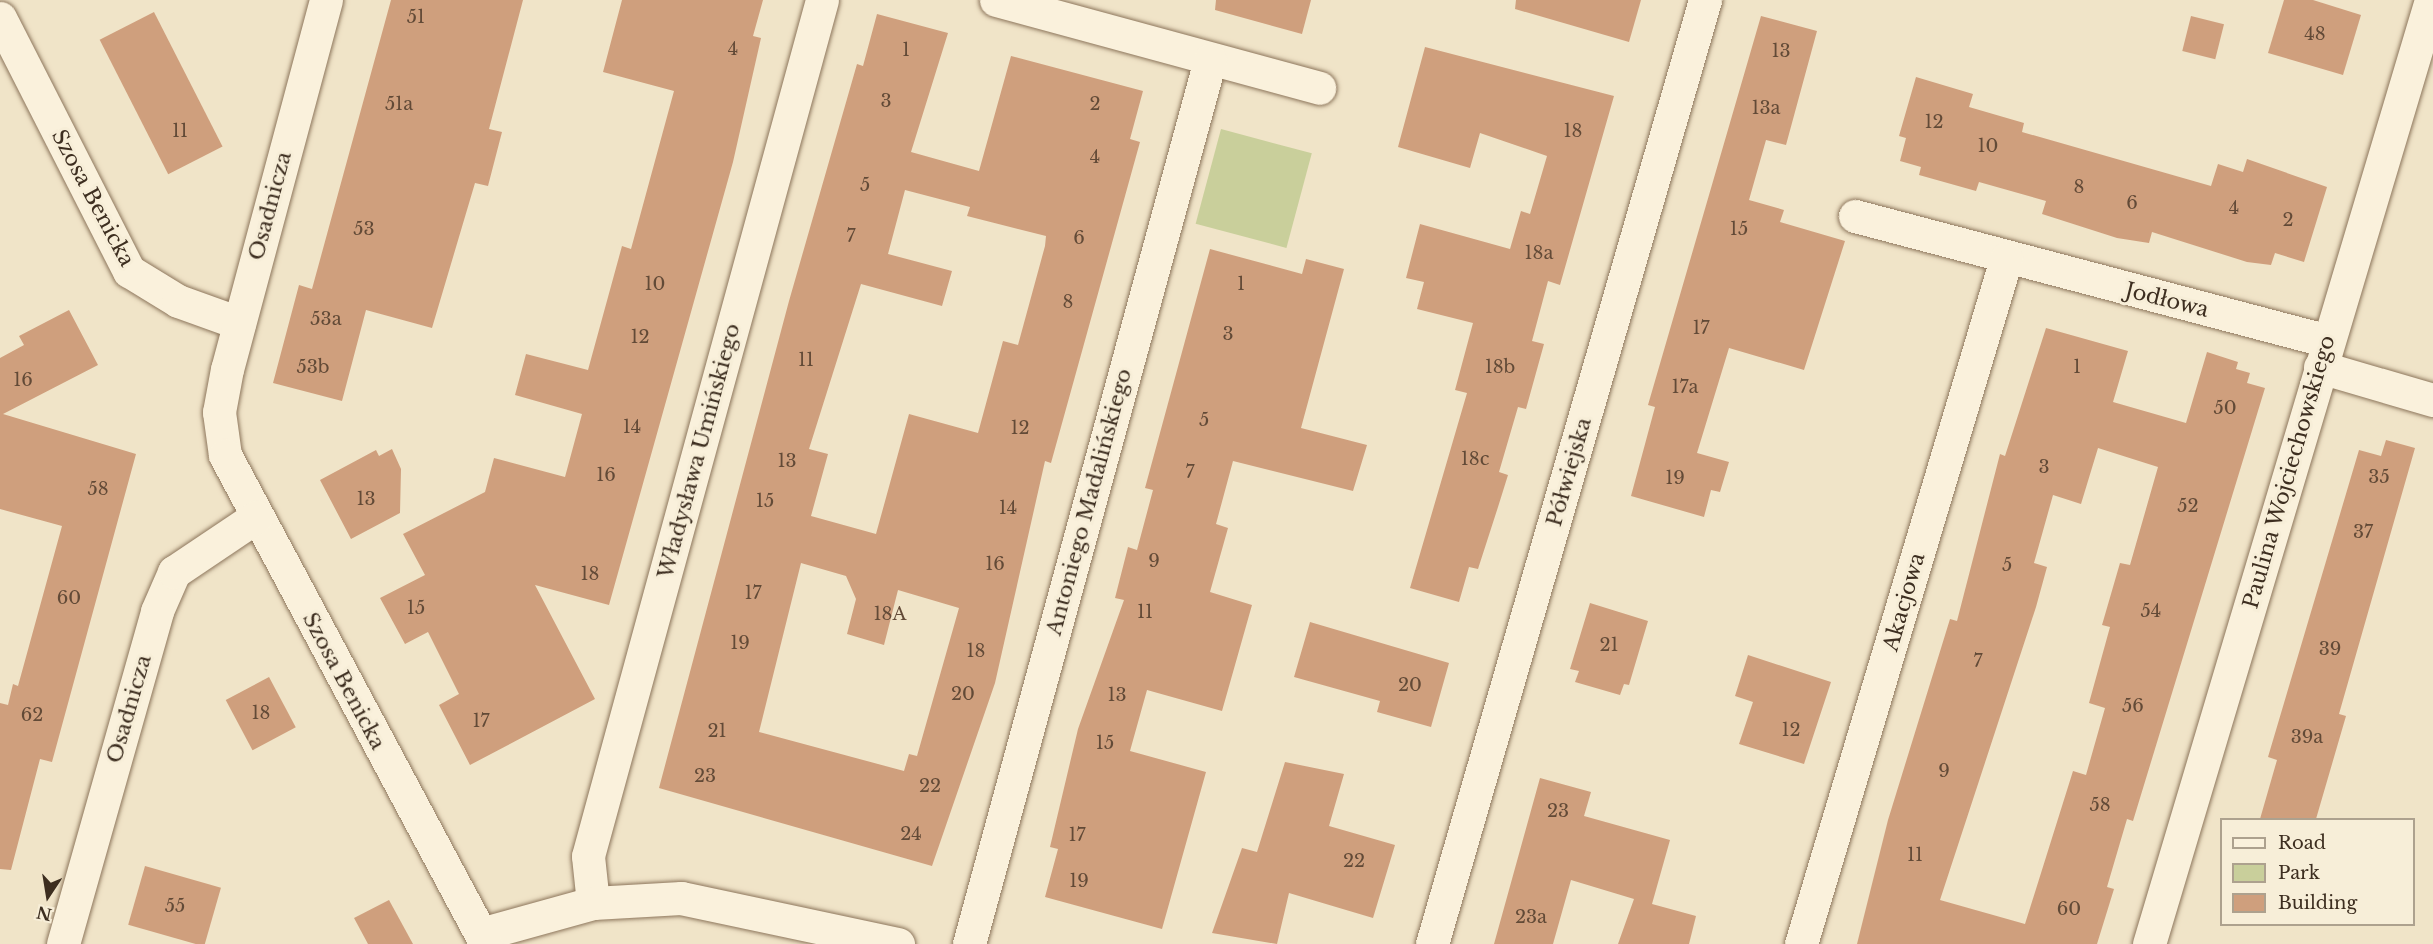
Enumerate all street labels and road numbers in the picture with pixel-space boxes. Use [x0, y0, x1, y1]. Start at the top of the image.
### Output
street label: Szosa Benicka [46, 125, 140, 271]
street label: Osadnicza [243, 149, 297, 263]
street label: Jodłowa [2123, 277, 2211, 323]
street label: Władysława Umińskiego [653, 321, 745, 581]
street label: Paulina Wojciechowskiego [2238, 332, 2340, 612]
street label: Antoniego Madalińskiego [1041, 366, 1137, 638]
street label: Półwiejska [1541, 415, 1597, 529]
street label: Akacjowa [1878, 550, 1930, 654]
street label: Szosa Benicka [297, 608, 391, 754]
street label: Osadnicza [102, 652, 156, 766]

